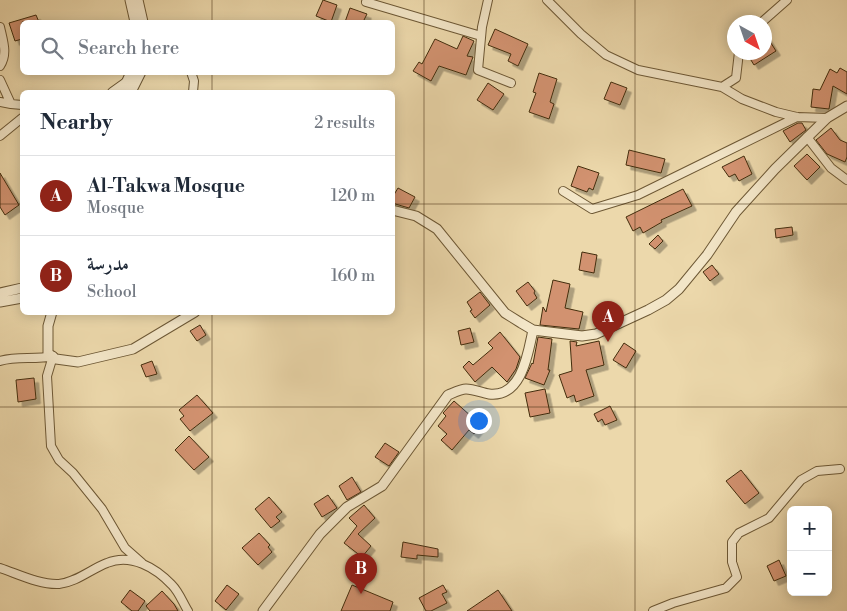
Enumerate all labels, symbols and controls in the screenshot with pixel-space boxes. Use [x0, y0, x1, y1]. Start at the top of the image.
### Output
north arrow [727, 15, 772, 60]
search box [20, 20, 395, 75]
icon: search [38, 34, 66, 62]
text: Search here [78, 36, 179, 60]
text: Nearby [40, 110, 113, 136]
text: 2 results [314, 113, 375, 133]
text: Al-Takwa Mosque [87, 174, 245, 198]
text: A [50, 186, 62, 206]
text: 120 m [331, 186, 375, 206]
text: Mosque [87, 198, 144, 218]
text: مدرسة [87, 252, 129, 276]
text: B [50, 266, 62, 286]
text: 160 m [331, 266, 375, 286]
text: School [87, 282, 136, 302]
pin: A [592, 301, 624, 342]
your location [466, 408, 492, 434]
map controls [787, 506, 832, 596]
button: + [787, 506, 832, 551]
button: − [787, 551, 832, 596]
pin: B [345, 553, 377, 594]

